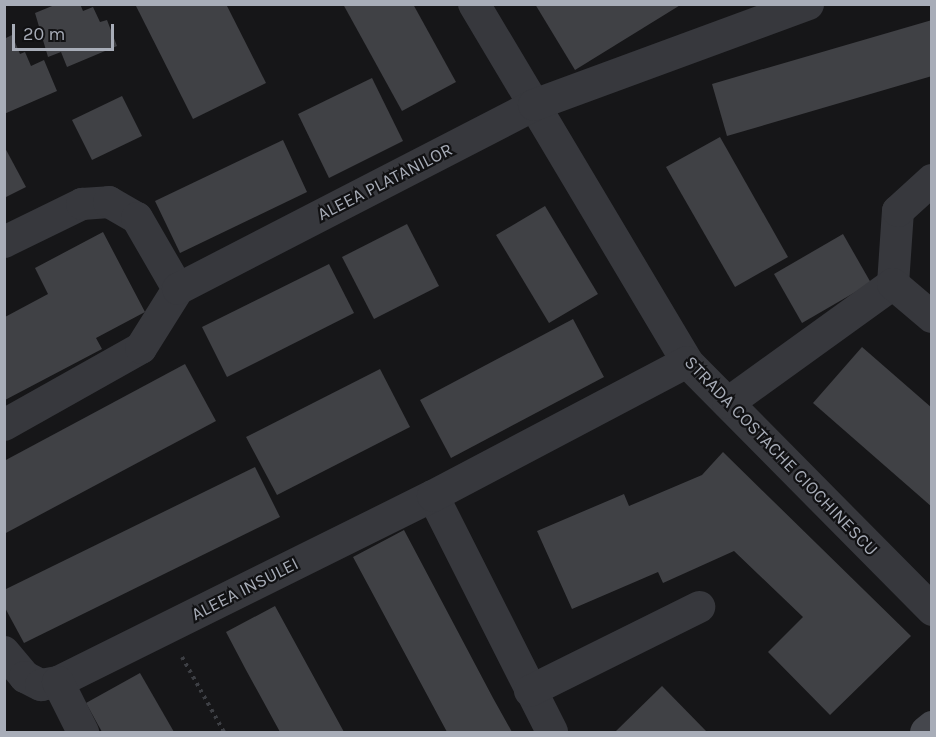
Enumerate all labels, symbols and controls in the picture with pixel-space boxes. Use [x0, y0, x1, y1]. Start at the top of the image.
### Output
scale bar [15, 12, 117, 50]
text: 20 m [23, 23, 65, 45]
street label: ALEEA PLATANILOR [314, 139, 456, 225]
street label: STRADA COSTACHE CIOCHINESCU [680, 352, 882, 560]
street label: ALEEA INSULEI [188, 553, 302, 625]

